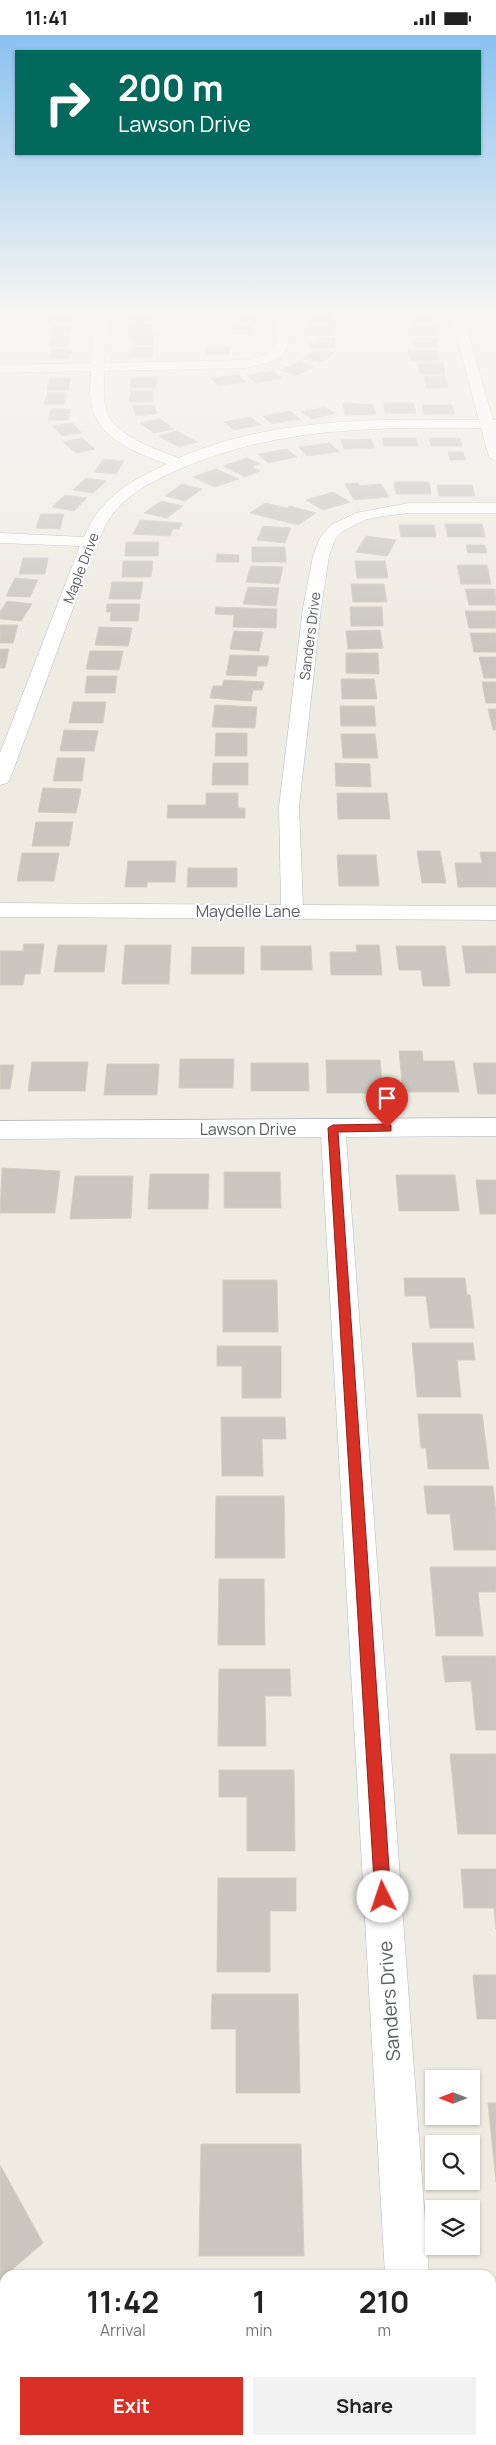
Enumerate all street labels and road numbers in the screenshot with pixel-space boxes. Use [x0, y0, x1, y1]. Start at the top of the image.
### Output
street label: Maple Drive [58, 529, 103, 606]
street label: Sanders Drive [295, 591, 324, 681]
street label: Maydelle Lane [196, 900, 300, 922]
street label: Lawson Drive [200, 1118, 296, 1140]
street label: Sanders Drive [372, 1940, 406, 2062]

